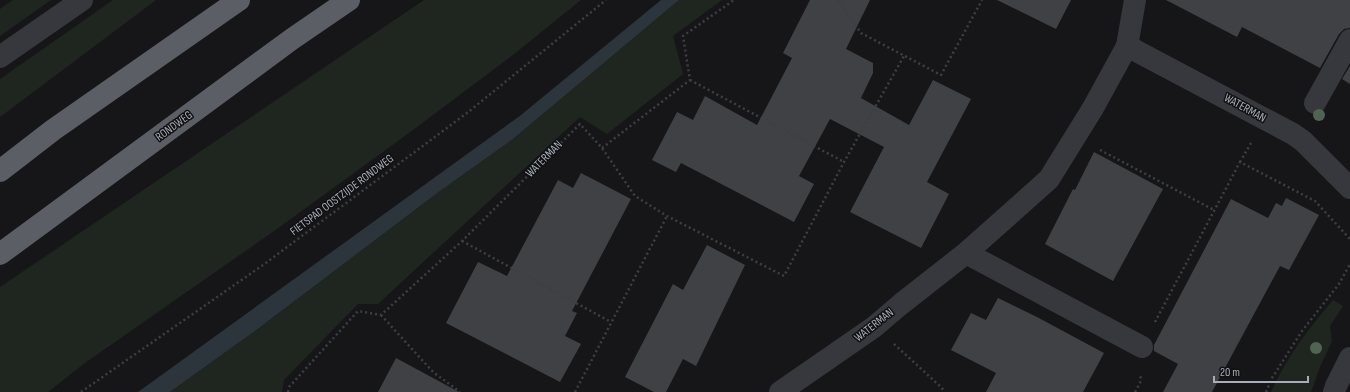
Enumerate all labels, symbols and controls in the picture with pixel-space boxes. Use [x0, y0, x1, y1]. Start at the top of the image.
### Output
street label: WATERMAN [1221, 90, 1269, 126]
street label: RONDWEG [153, 108, 195, 144]
street label: WATERMAN [522, 137, 566, 181]
street label: FIETSPAD OOSTZIJDE RONDWEG [287, 151, 397, 239]
street label: WATERMAN [851, 305, 897, 345]
scale bar [1214, 358, 1308, 384]
text: 20 m [1220, 365, 1240, 380]

